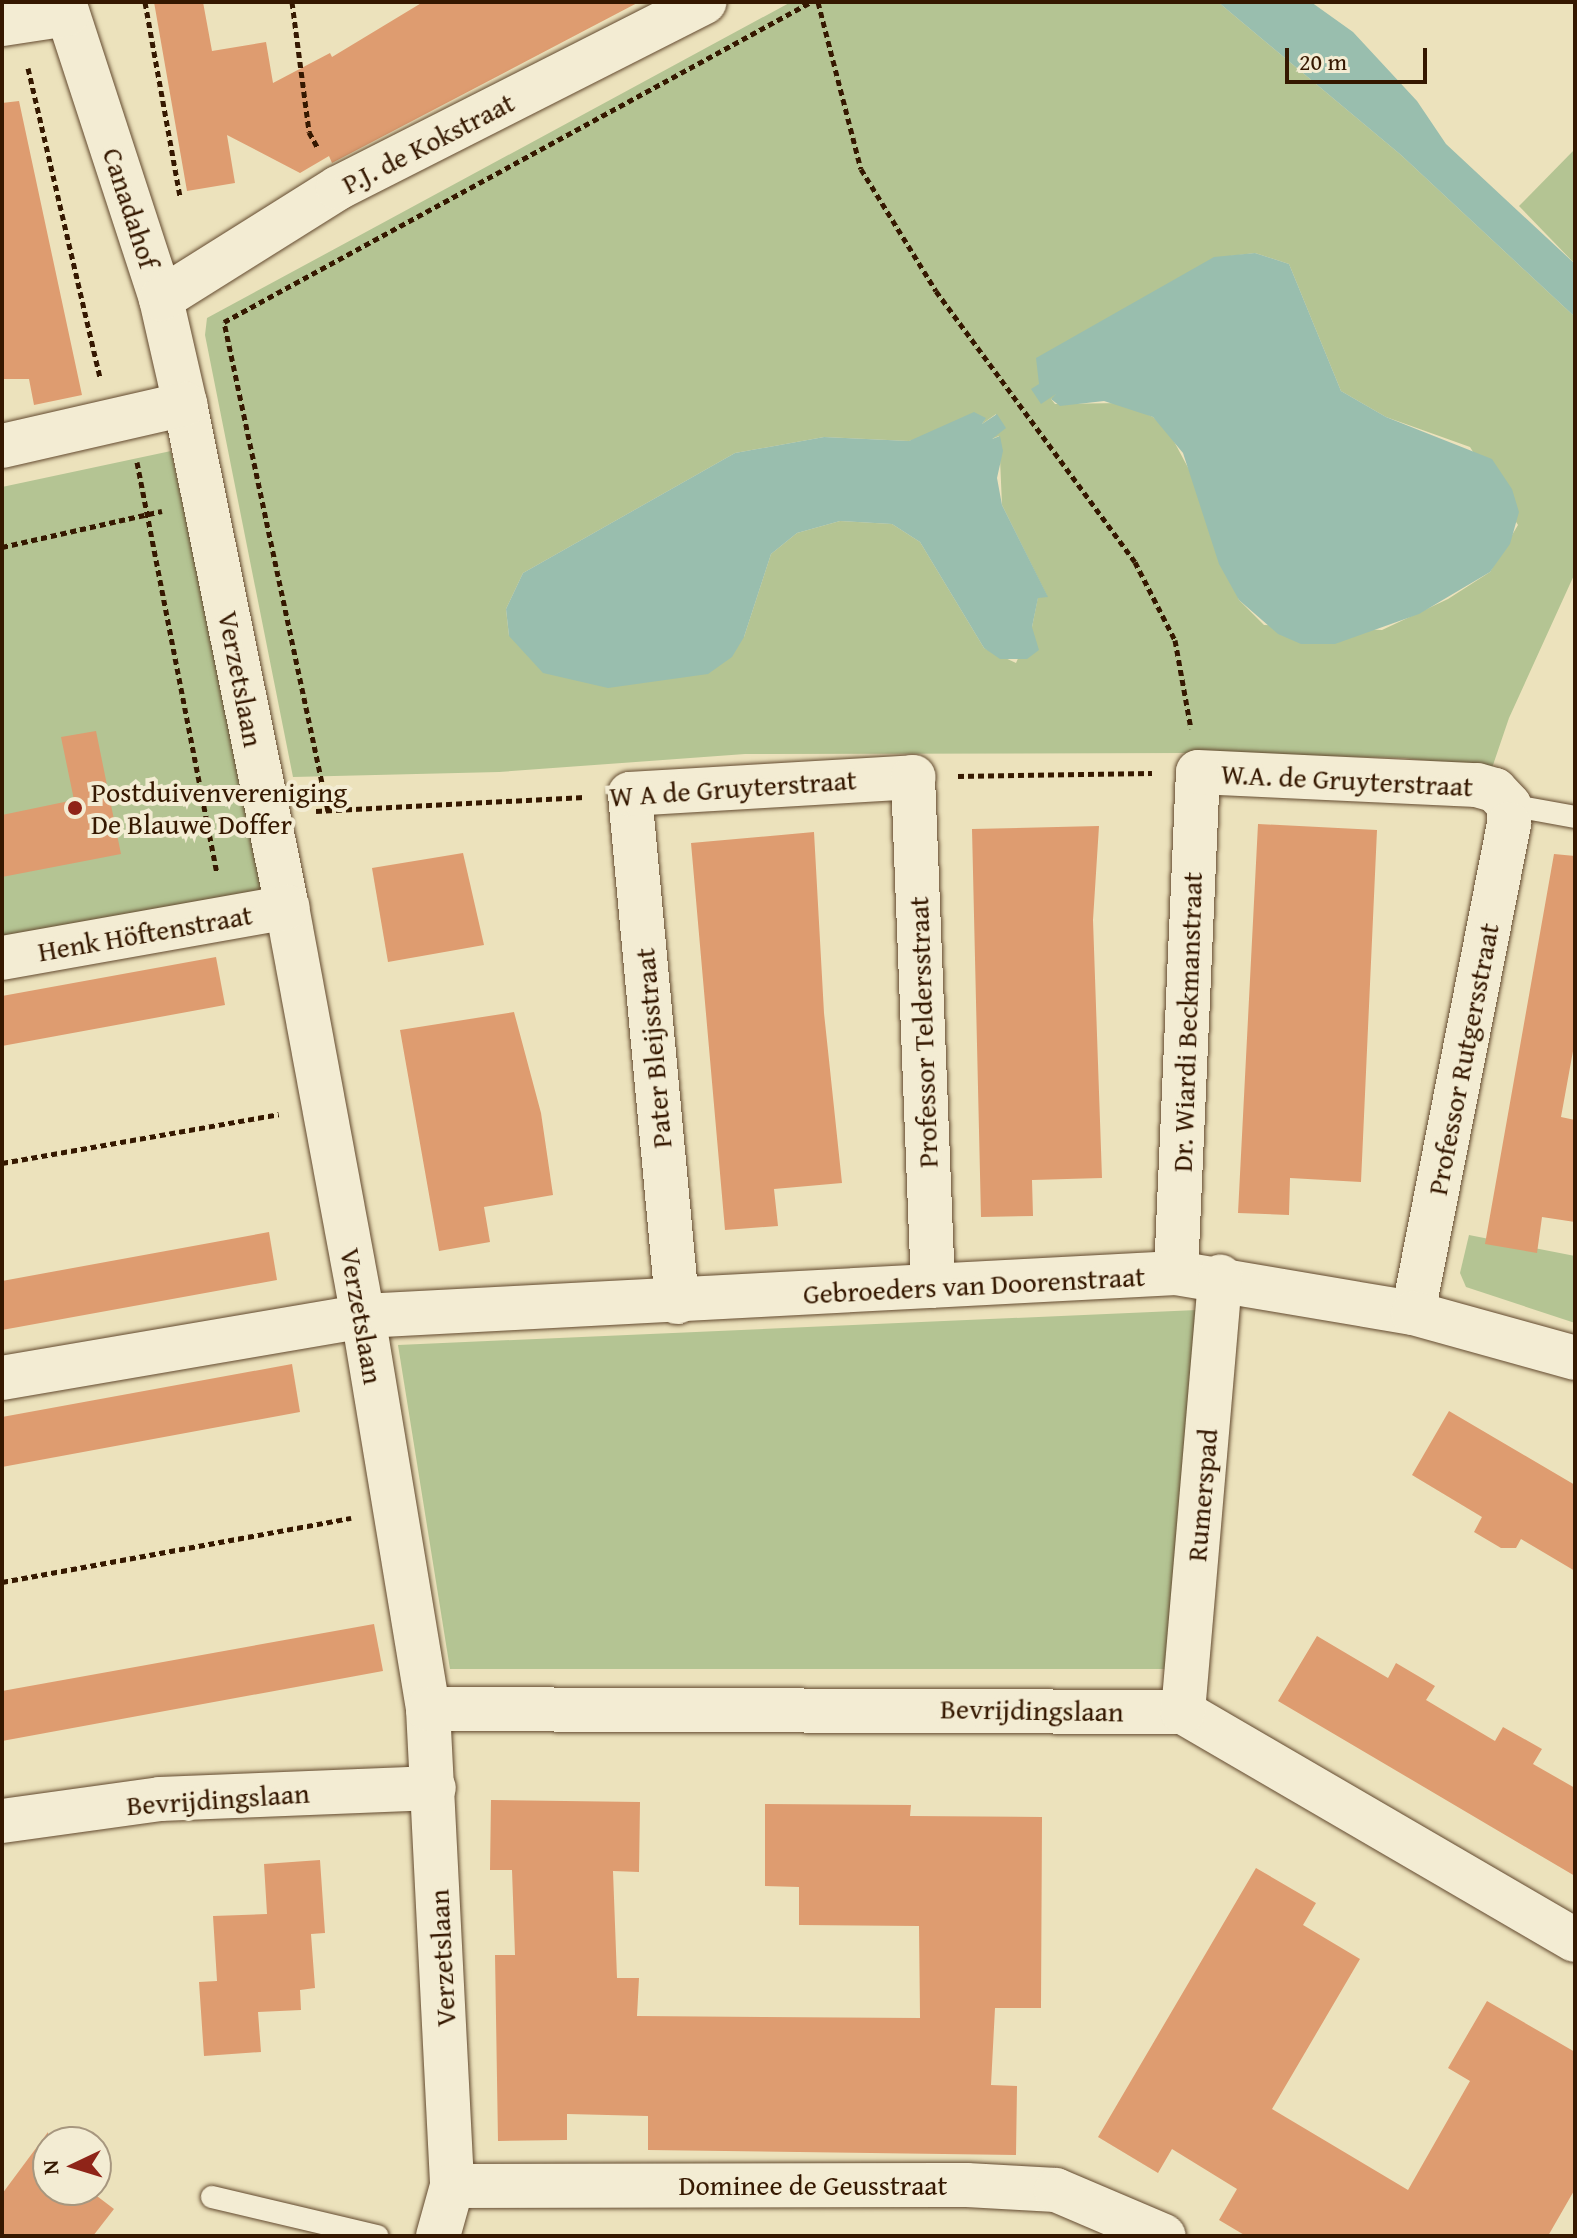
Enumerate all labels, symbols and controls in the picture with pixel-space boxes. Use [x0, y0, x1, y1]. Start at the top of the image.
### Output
scale bar [1289, 32, 1431, 82]
text: 20 m [1299, 44, 1347, 79]
street label: P.J. de Kokstraat [336, 85, 520, 201]
street label: Canadahof [96, 144, 166, 272]
street label: Verzetslaan [211, 608, 271, 750]
street label: W.A. de Gruyterstraat [1220, 757, 1474, 803]
street label: W A de Gruyterstraat [608, 763, 858, 813]
place label: Postduivenvereniging De Blauwe Doffer [91, 775, 347, 841]
marker: Postduivenvereniging De Blauwe Doffer [66, 799, 84, 817]
street label: Dr. Wiardi Beckmanstraat [1165, 871, 1209, 1173]
street label: Professor Teldersstraat [901, 896, 945, 1168]
street label: Henk Höftenstraat [35, 898, 255, 968]
street label: Professor Rutgersstraat [1420, 920, 1506, 1198]
street label: Pater Bleijsstraat [628, 946, 678, 1150]
street label: Verzetslaan [333, 1245, 391, 1387]
street label: Gebroeders van Doorenstraat [802, 1259, 1146, 1311]
street label: Rumerspad [1179, 1427, 1225, 1563]
street label: Bevrijdingslaan [940, 1692, 1124, 1728]
street label: Bevrijdingslaan [125, 1776, 311, 1822]
street label: Verzetslaan [422, 1888, 462, 2028]
north arrow [32, 2126, 112, 2206]
text: N [34, 2159, 67, 2176]
street label: Dominee de Geusstraat [679, 2168, 947, 2202]

